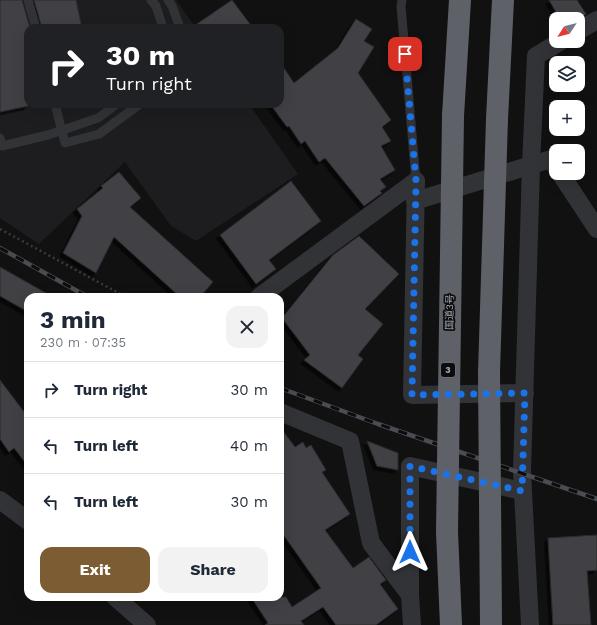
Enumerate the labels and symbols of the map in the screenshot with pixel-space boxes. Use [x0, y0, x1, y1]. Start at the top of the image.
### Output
north arrow [549, 12, 585, 48]
pin [388, 37, 422, 71]
street label: 国道3号 [444, 294, 455, 330]
road number: 3 [441, 363, 455, 377]
position arrow [389, 531, 431, 573]

